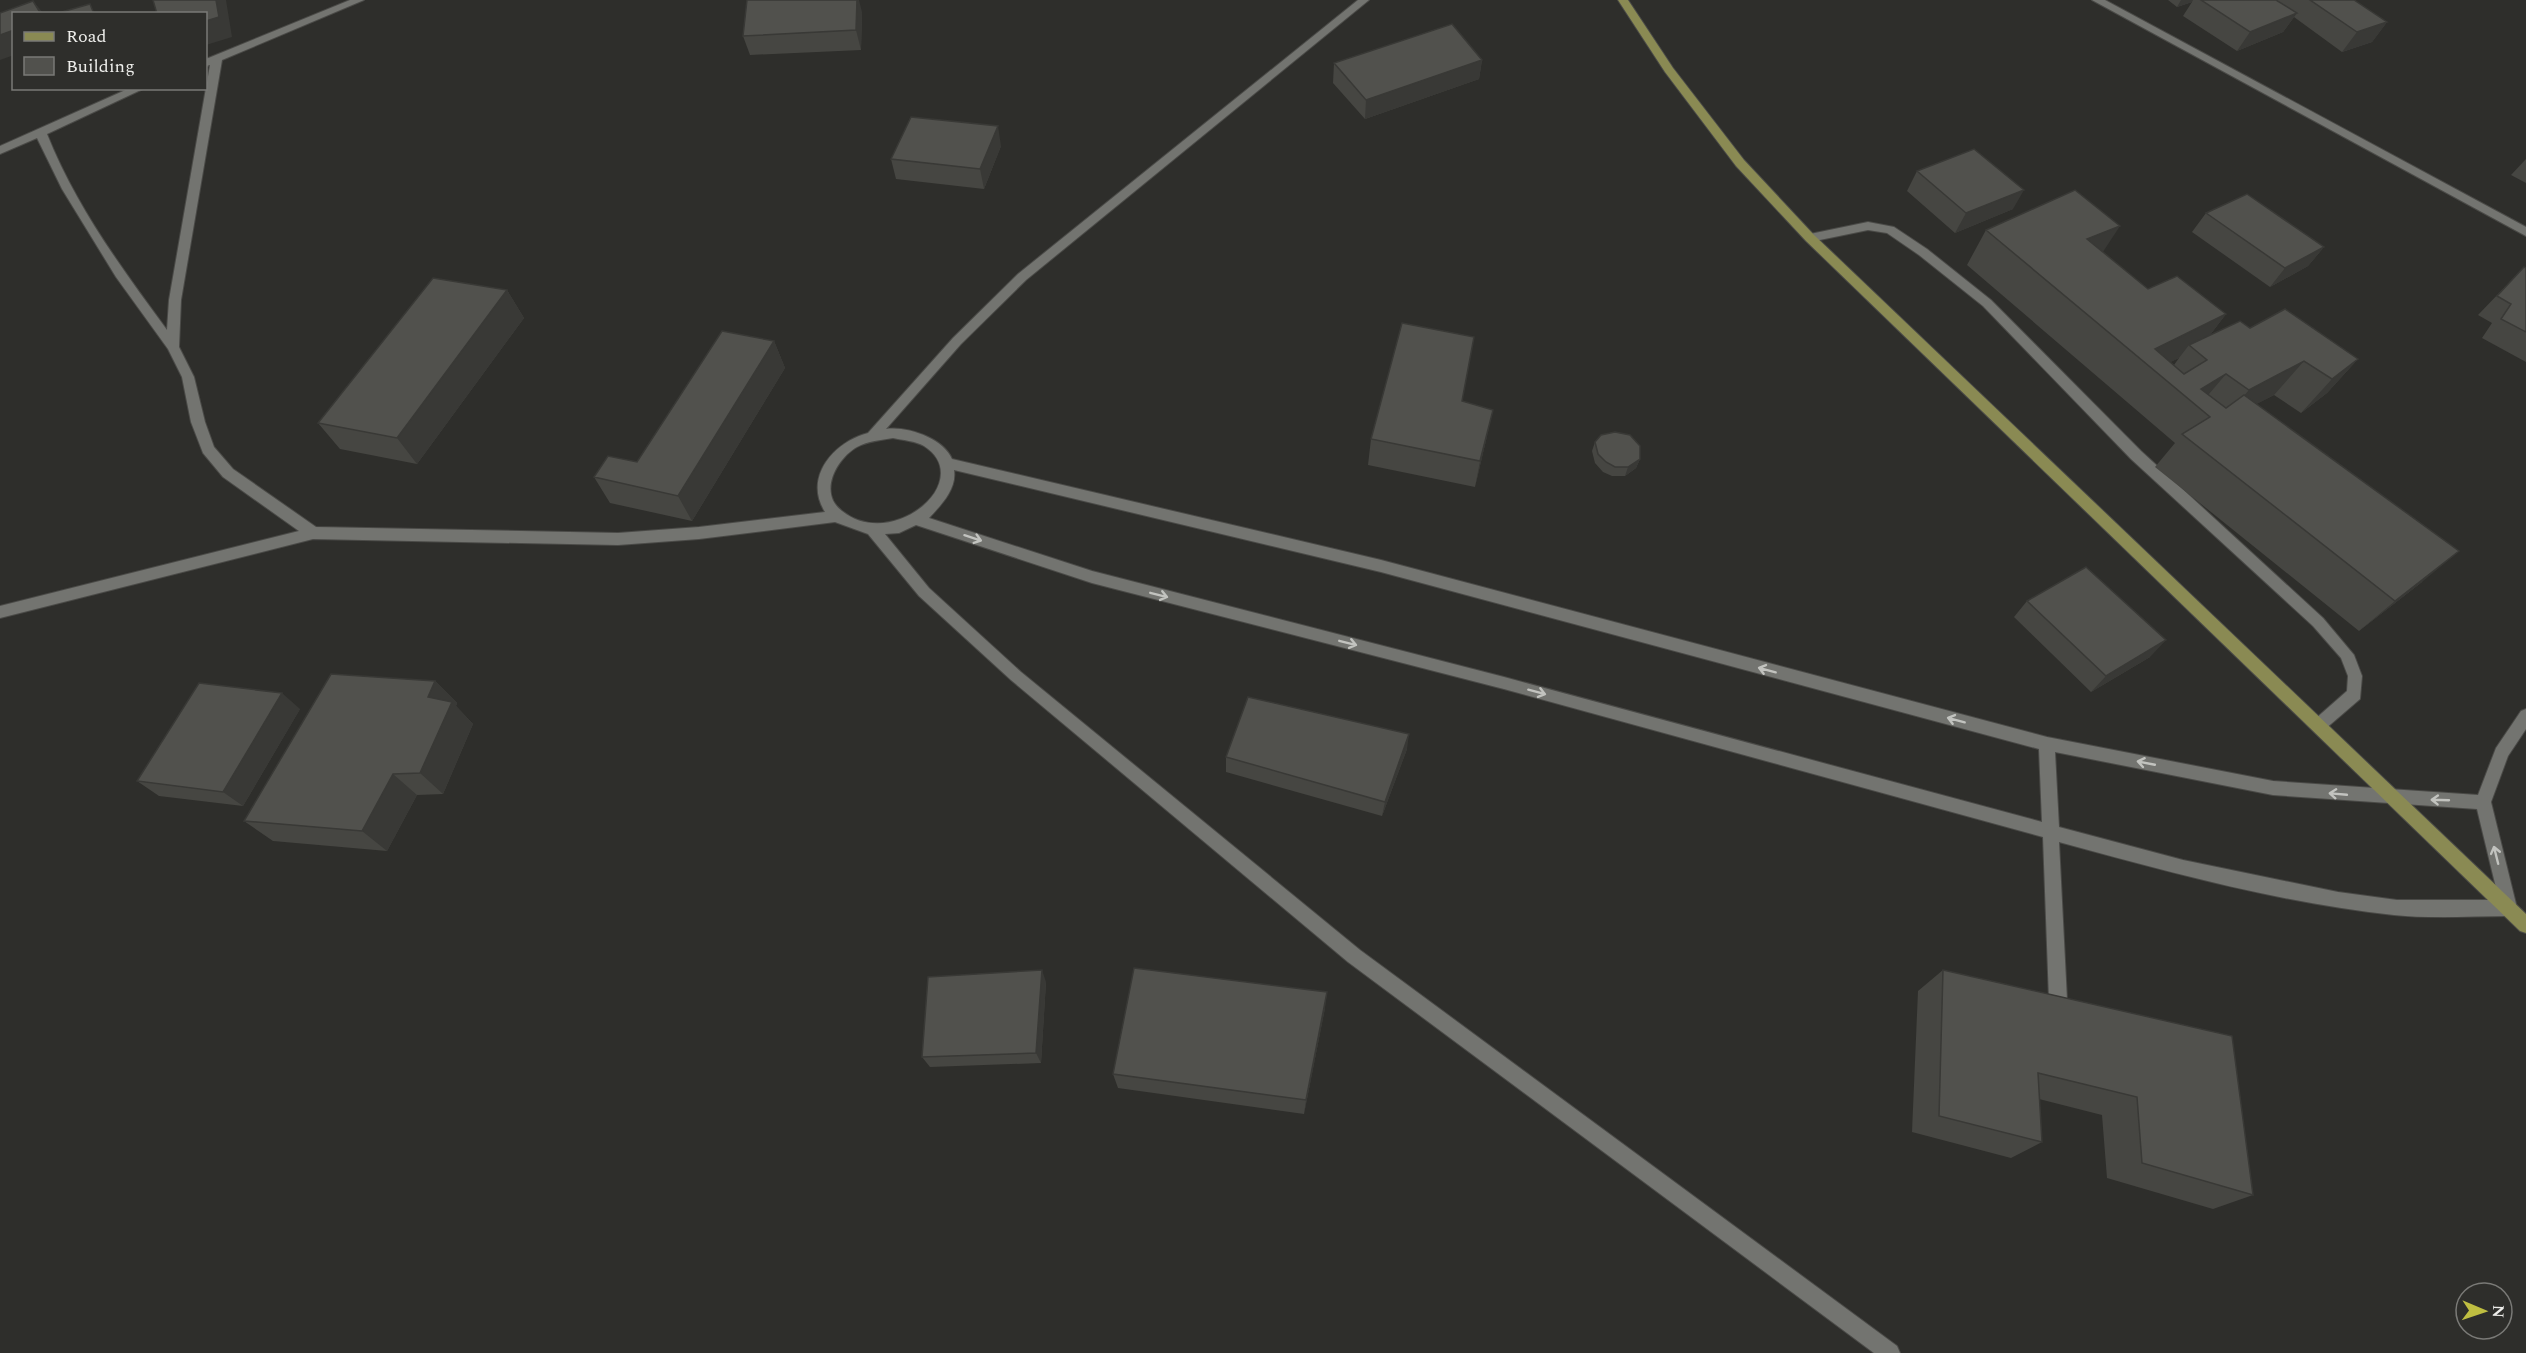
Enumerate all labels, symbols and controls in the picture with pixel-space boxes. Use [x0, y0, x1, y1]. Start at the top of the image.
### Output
legend [12, 12, 207, 90]
text: Road [66, 23, 107, 50]
text: Building [66, 53, 135, 80]
one-way arrow [963, 533, 982, 544]
one-way arrow [1150, 589, 1169, 601]
one-way arrow [1338, 638, 1357, 649]
one-way arrow [1758, 664, 1777, 675]
one-way arrow [1527, 687, 1546, 698]
one-way arrow [1946, 713, 1965, 725]
one-way arrow [2136, 757, 2156, 768]
one-way arrow [2328, 788, 2348, 799]
one-way arrow [2430, 794, 2450, 806]
one-way arrow [2489, 845, 2501, 864]
north arrow [2454, 1281, 2514, 1341]
text: N [2486, 1305, 2510, 1318]

